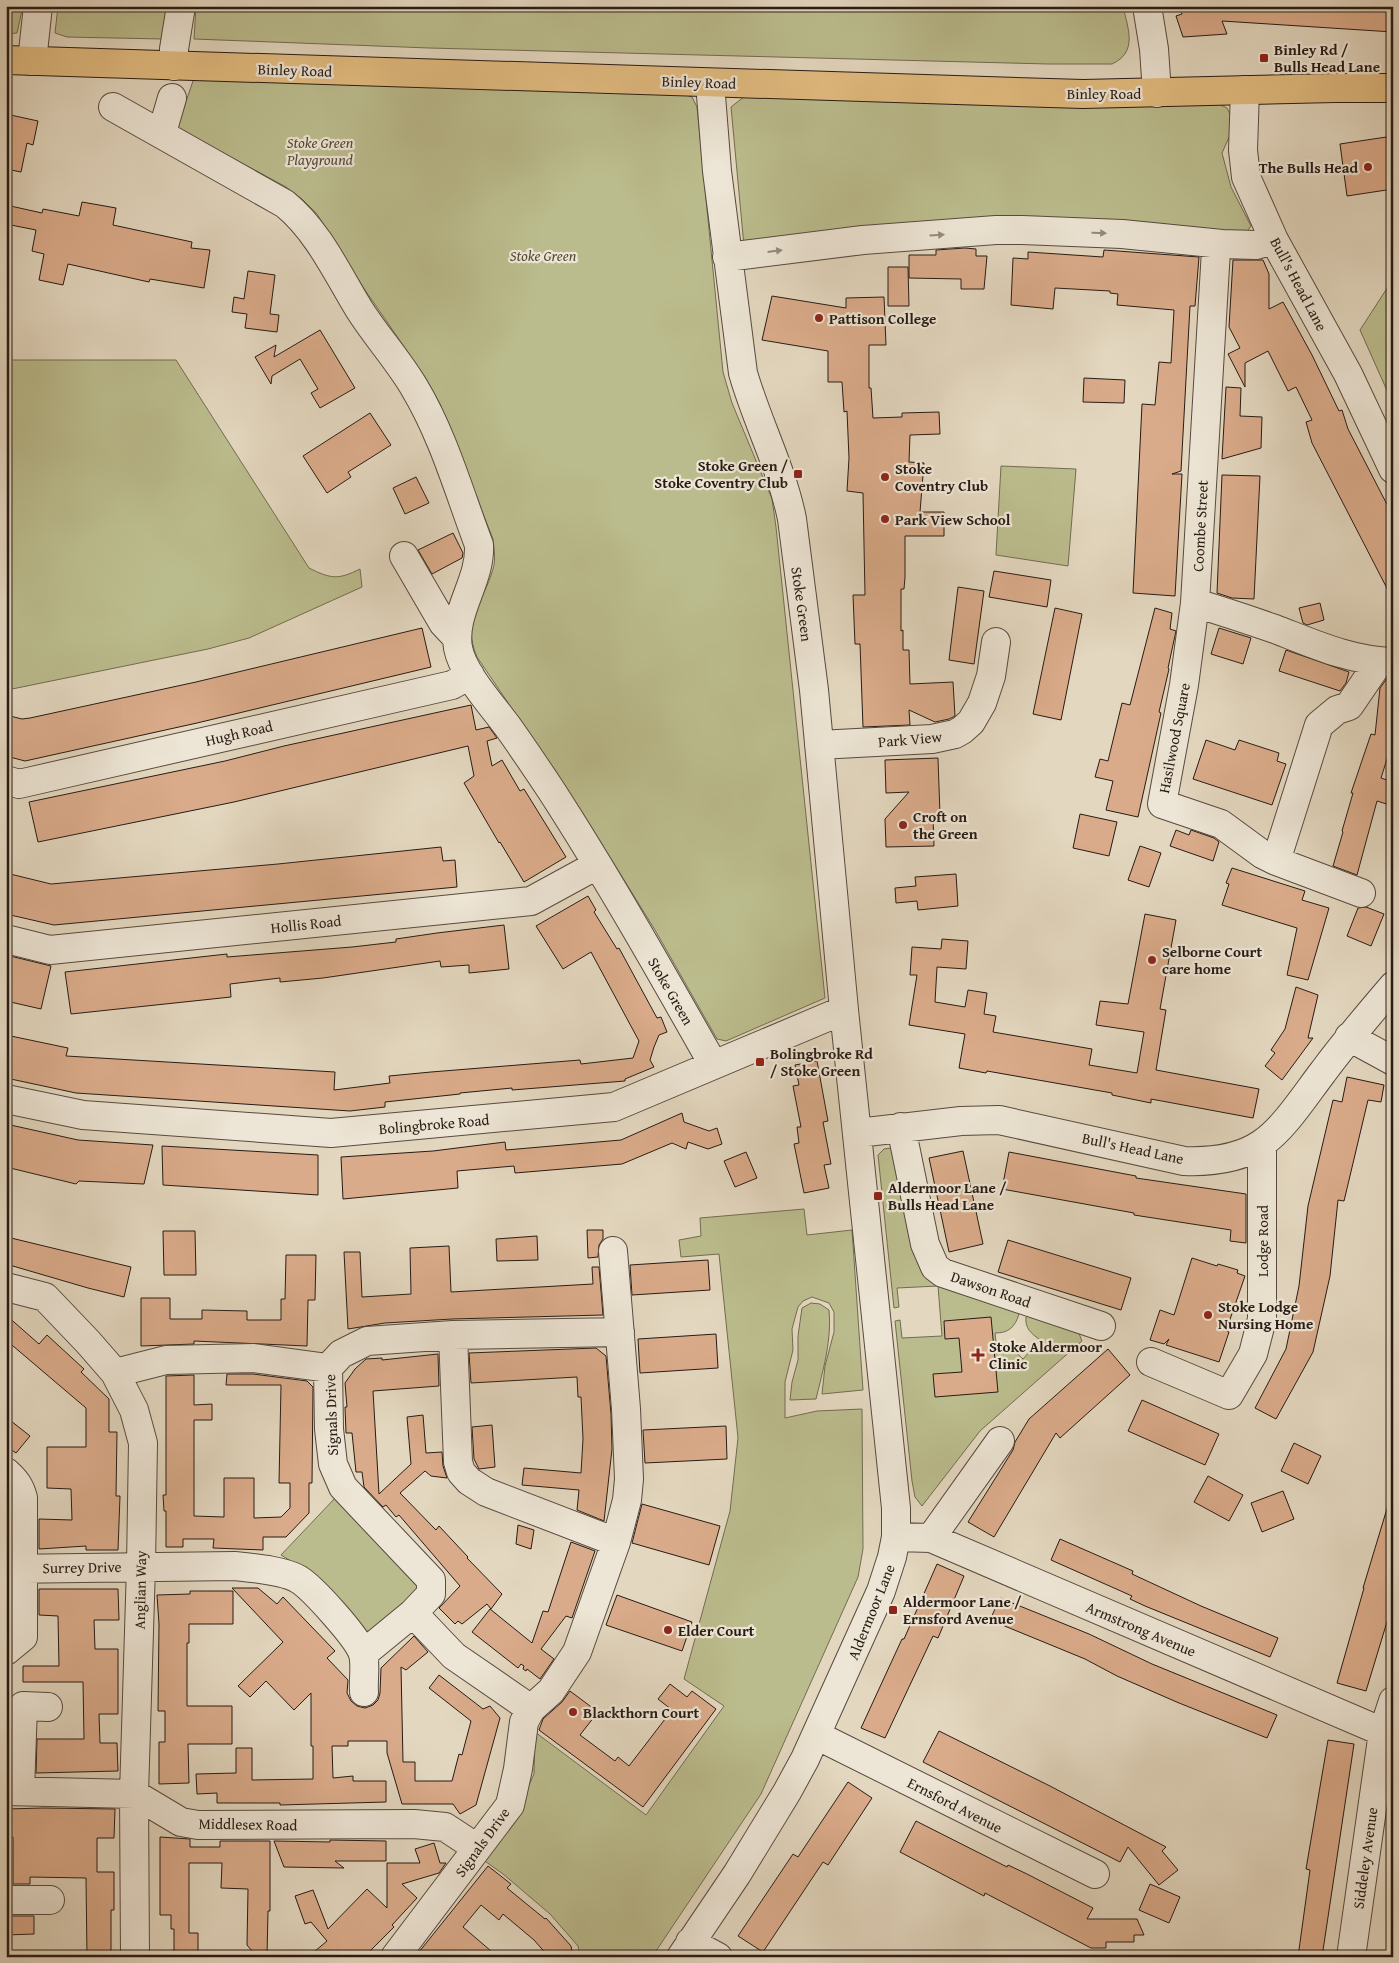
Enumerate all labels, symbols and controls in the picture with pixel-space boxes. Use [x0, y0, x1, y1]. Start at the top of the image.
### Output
place label: Binley Rd / Bulls Head Lane [1274, 39, 1380, 77]
marker: Binley Rd / Bulls Head Lane [1258, 52, 1270, 64]
street label: Binley Road [257, 58, 333, 82]
street label: Binley Road [661, 70, 737, 94]
street label: Binley Road [1067, 83, 1141, 104]
park label: Stoke Green Playground [286, 132, 354, 170]
place label: The Bulls Head [1259, 157, 1358, 178]
marker: The Bulls Head [1362, 161, 1374, 173]
one-way arrow [929, 230, 945, 238]
one-way arrow [1091, 230, 1107, 238]
street label: Bull's Head Lane [1265, 233, 1333, 335]
park label: Stoke Green [510, 245, 577, 266]
one-way arrow [767, 247, 783, 255]
place label: Pattison College [829, 308, 936, 329]
marker: Pattison College [813, 312, 825, 324]
place label: Stoke Green / Stoke Coventry Club [654, 455, 788, 493]
place label: Stoke Coventry Club [895, 458, 988, 496]
marker: Stoke Green / Stoke Coventry Club [792, 468, 804, 480]
marker: Stoke Coventry Club [879, 471, 891, 483]
street label: Coombe Street [1187, 479, 1213, 572]
place label: Park View School [895, 509, 1011, 530]
marker: Park View School [879, 513, 891, 525]
street label: Stoke Green [786, 565, 818, 643]
street label: Hasilwood Square [1153, 681, 1195, 795]
street label: Hugh Road [203, 715, 275, 751]
street label: Park View [877, 726, 943, 752]
place label: Croft on the Green [913, 806, 978, 844]
marker: Croft on the Green [897, 819, 909, 831]
street label: Hollis Road [270, 910, 342, 938]
place label: Selborne Court care home [1162, 941, 1262, 979]
street label: Stoke Green [643, 953, 699, 1029]
marker: Selborne Court care home [1146, 954, 1158, 966]
place label: Bolingbroke Rd / Stoke Green [770, 1043, 873, 1081]
marker: Bolingbroke Rd / Stoke Green [754, 1056, 766, 1068]
street label: Bolingbroke Road [378, 1109, 490, 1139]
street label: Bull's Head Lane [1080, 1127, 1186, 1169]
place label: Aldermoor Lane / Bulls Head Lane [888, 1177, 1006, 1215]
marker: Aldermoor Lane / Bulls Head Lane [872, 1190, 884, 1202]
street label: Lodge Road [1252, 1205, 1273, 1277]
street label: Dawson Road [948, 1266, 1034, 1312]
place label: Stoke Lodge Nursing Home [1218, 1296, 1313, 1334]
marker: Stoke Lodge Nursing Home [1202, 1309, 1214, 1321]
place label: Stoke Aldermoor Clinic [989, 1336, 1102, 1374]
marker: Stoke Aldermoor Clinic [971, 1348, 985, 1362]
street label: Signals Drive [319, 1374, 343, 1456]
street label: Anglian Way [129, 1550, 151, 1630]
street label: Surrey Drive [42, 1556, 122, 1578]
street label: Aldermoor Lane [842, 1561, 900, 1663]
place label: Aldermoor Lane / Ernsford Avenue [903, 1591, 1021, 1629]
street label: Armstrong Avenue [1083, 1596, 1199, 1662]
marker: Aldermoor Lane / Ernsford Avenue [887, 1604, 899, 1616]
place label: Elder Court [678, 1620, 755, 1641]
marker: Elder Court [662, 1624, 674, 1636]
place label: Blackthorn Court [583, 1702, 699, 1723]
marker: Blackthorn Court [567, 1706, 579, 1718]
street label: Ernsford Avenue [904, 1772, 1006, 1838]
street label: Signals Drive [450, 1803, 514, 1881]
street label: Siddeley Avenue [1347, 1806, 1383, 1910]
street label: Middlesex Road [198, 1813, 298, 1835]

